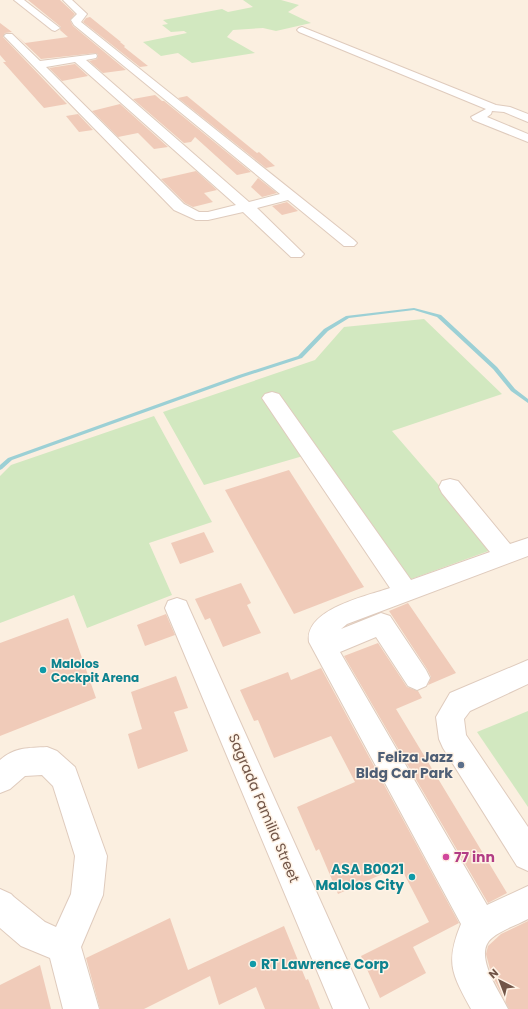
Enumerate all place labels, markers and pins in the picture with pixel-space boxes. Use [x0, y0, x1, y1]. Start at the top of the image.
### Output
place label: Malolos Cockpit Arena [51, 655, 139, 686]
marker: Malolos Cockpit Arena [38, 665, 48, 675]
place label: Feliza Jazz Bldg Car Park [356, 747, 453, 783]
marker: Feliza Jazz Bldg Car Park [456, 760, 466, 770]
place label: 77 inn [454, 847, 495, 867]
marker: 77 inn [441, 852, 451, 862]
place label: ASA B0021 Malolos City [315, 859, 404, 895]
marker: ASA B0021 Malolos City [407, 872, 417, 882]
place label: RT Lawrence Corp [261, 954, 389, 974]
marker: RT Lawrence Corp [248, 959, 258, 969]

